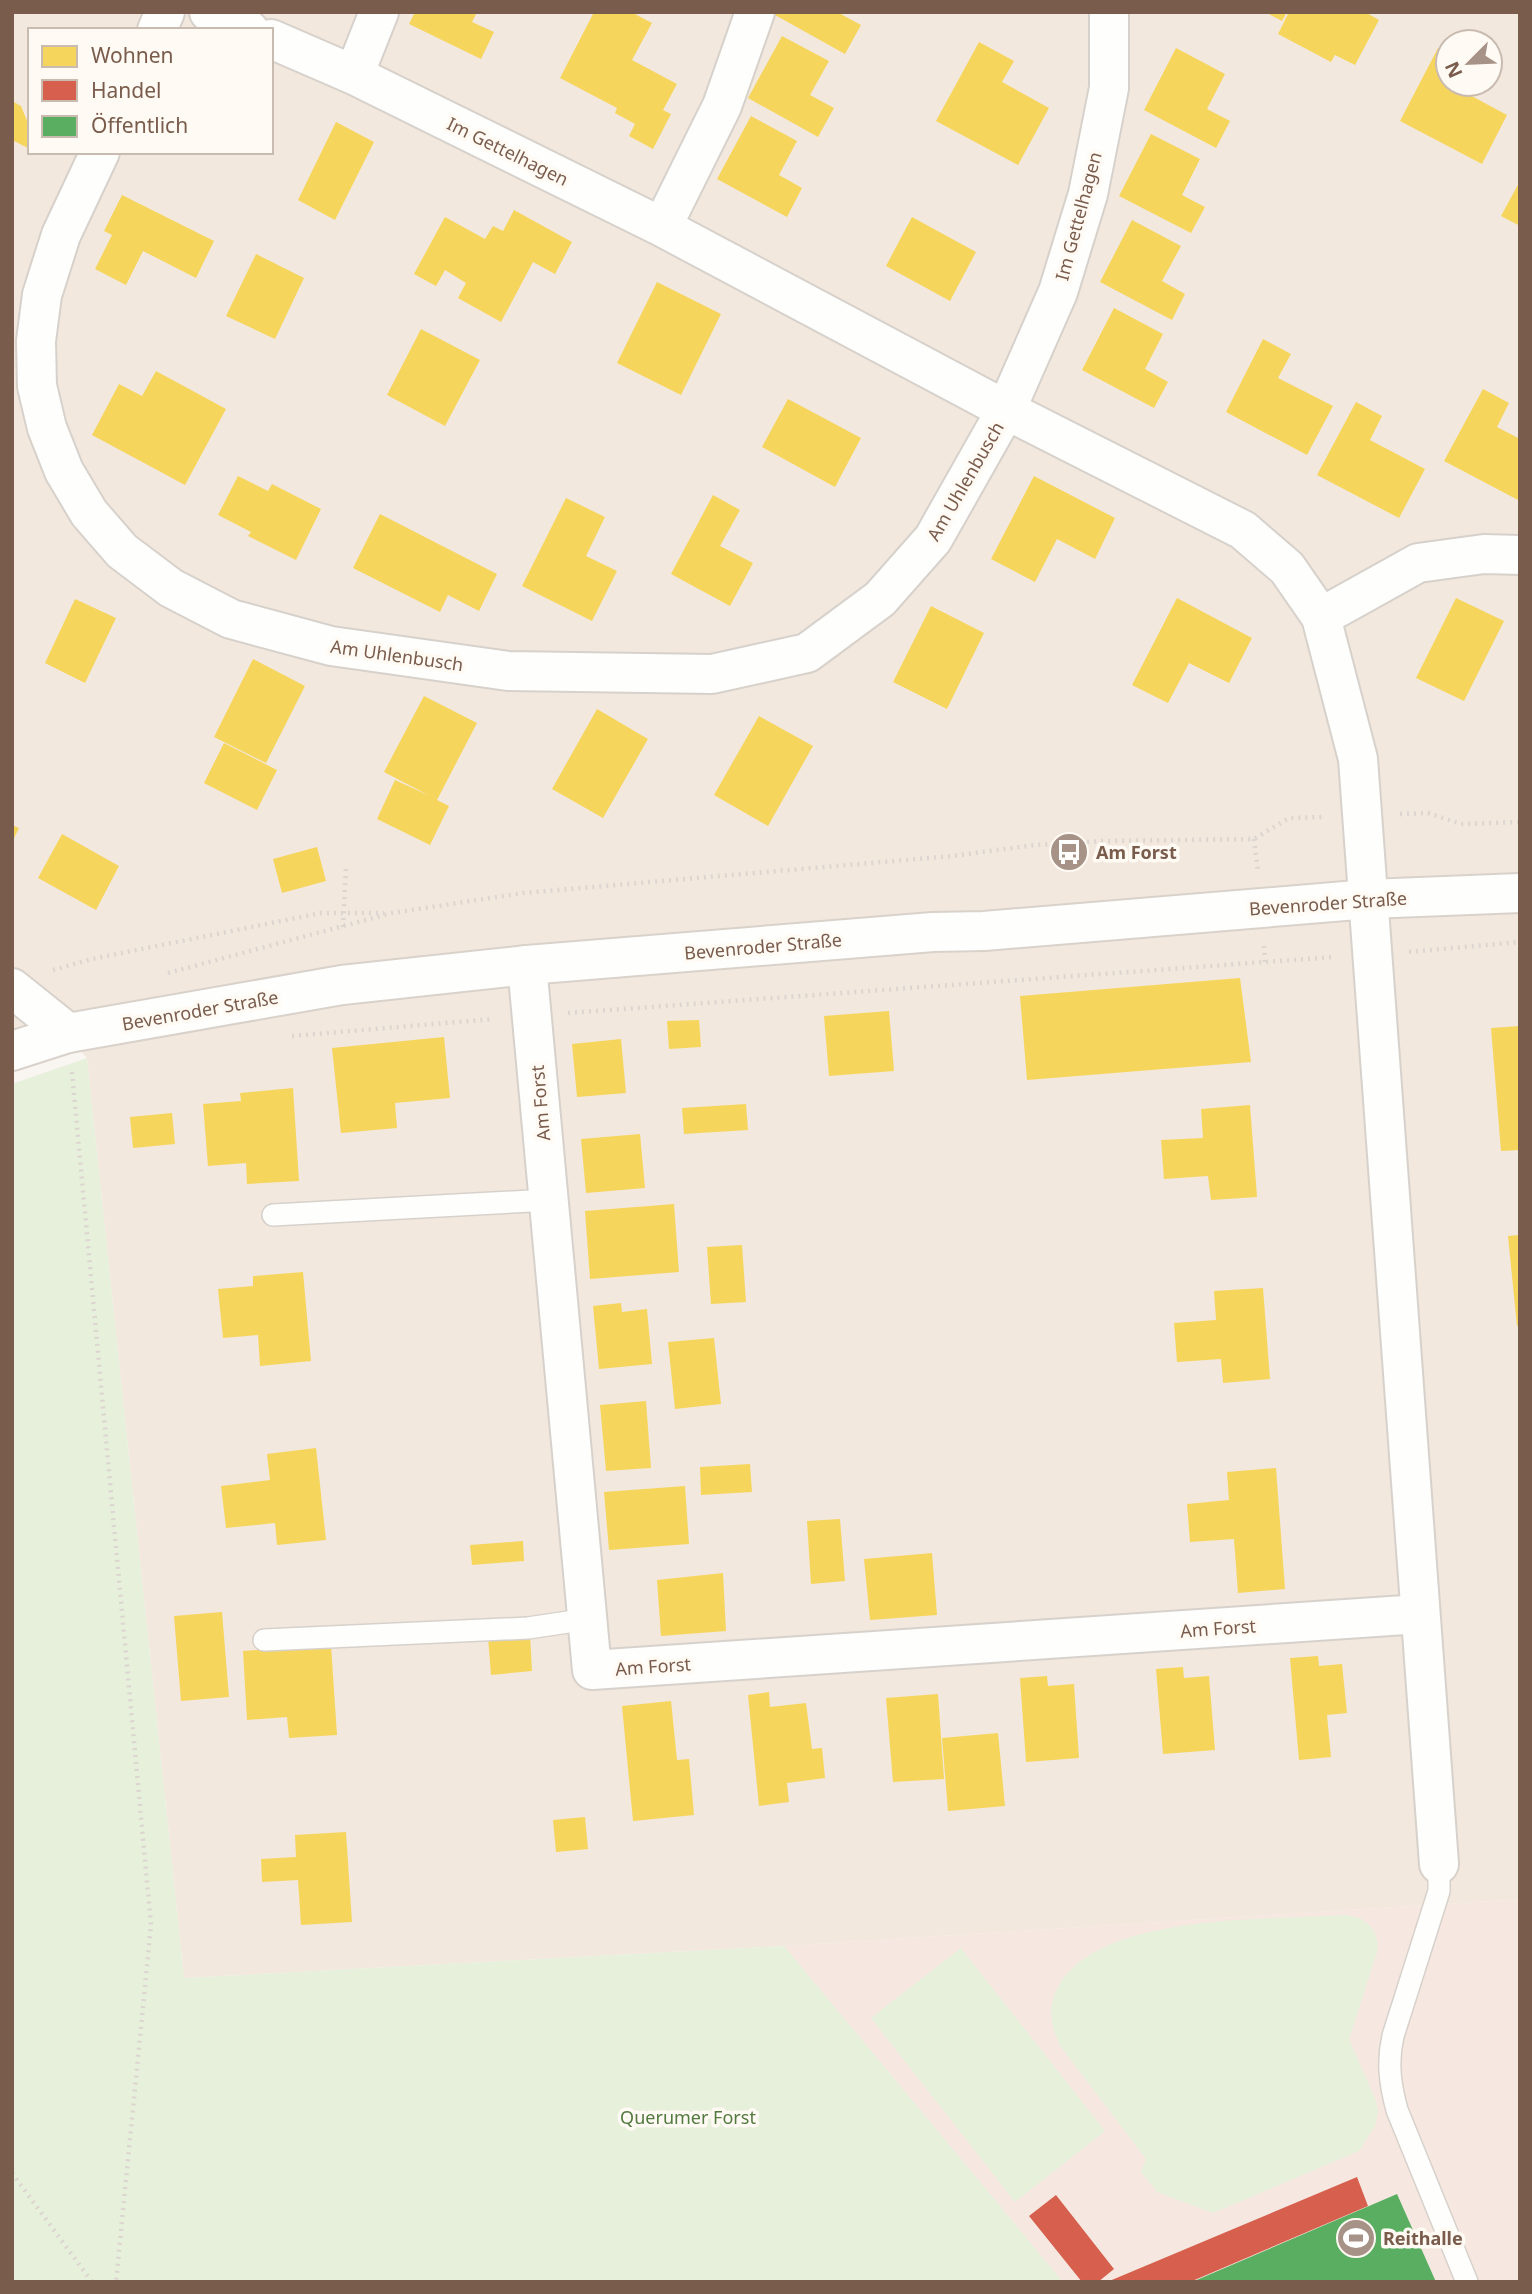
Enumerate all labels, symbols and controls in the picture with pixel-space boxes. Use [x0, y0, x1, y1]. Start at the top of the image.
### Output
legend [28, 28, 273, 154]
north arrow [1434, 28, 1504, 98]
text: Wohnen [91, 41, 174, 69]
text: N [1438, 58, 1468, 82]
text: Handel [91, 76, 162, 104]
text: Öffentlich [91, 111, 188, 139]
street label: Im Gettelhagen [443, 111, 573, 191]
street label: Im Gettelhagen [1049, 149, 1107, 283]
street label: Am Uhlenbusch [921, 417, 1009, 545]
street label: Am Uhlenbusch [329, 634, 465, 676]
bus stop icon: Am Forst [1048, 831, 1090, 873]
place label: Am Forst [1096, 840, 1177, 864]
street label: Bevenroder Straße [1248, 886, 1408, 920]
street label: Bevenroder Straße [683, 927, 843, 965]
street label: Bevenroder Straße [120, 984, 280, 1036]
street label: Am Forst [525, 1064, 555, 1142]
street label: Am Forst [1179, 1613, 1257, 1643]
street label: Am Forst [614, 1651, 692, 1681]
park label: Querumer Forst [620, 2105, 756, 2129]
sports icon: Reithalle [1335, 2217, 1377, 2259]
place label: Reithalle [1383, 2226, 1463, 2250]

